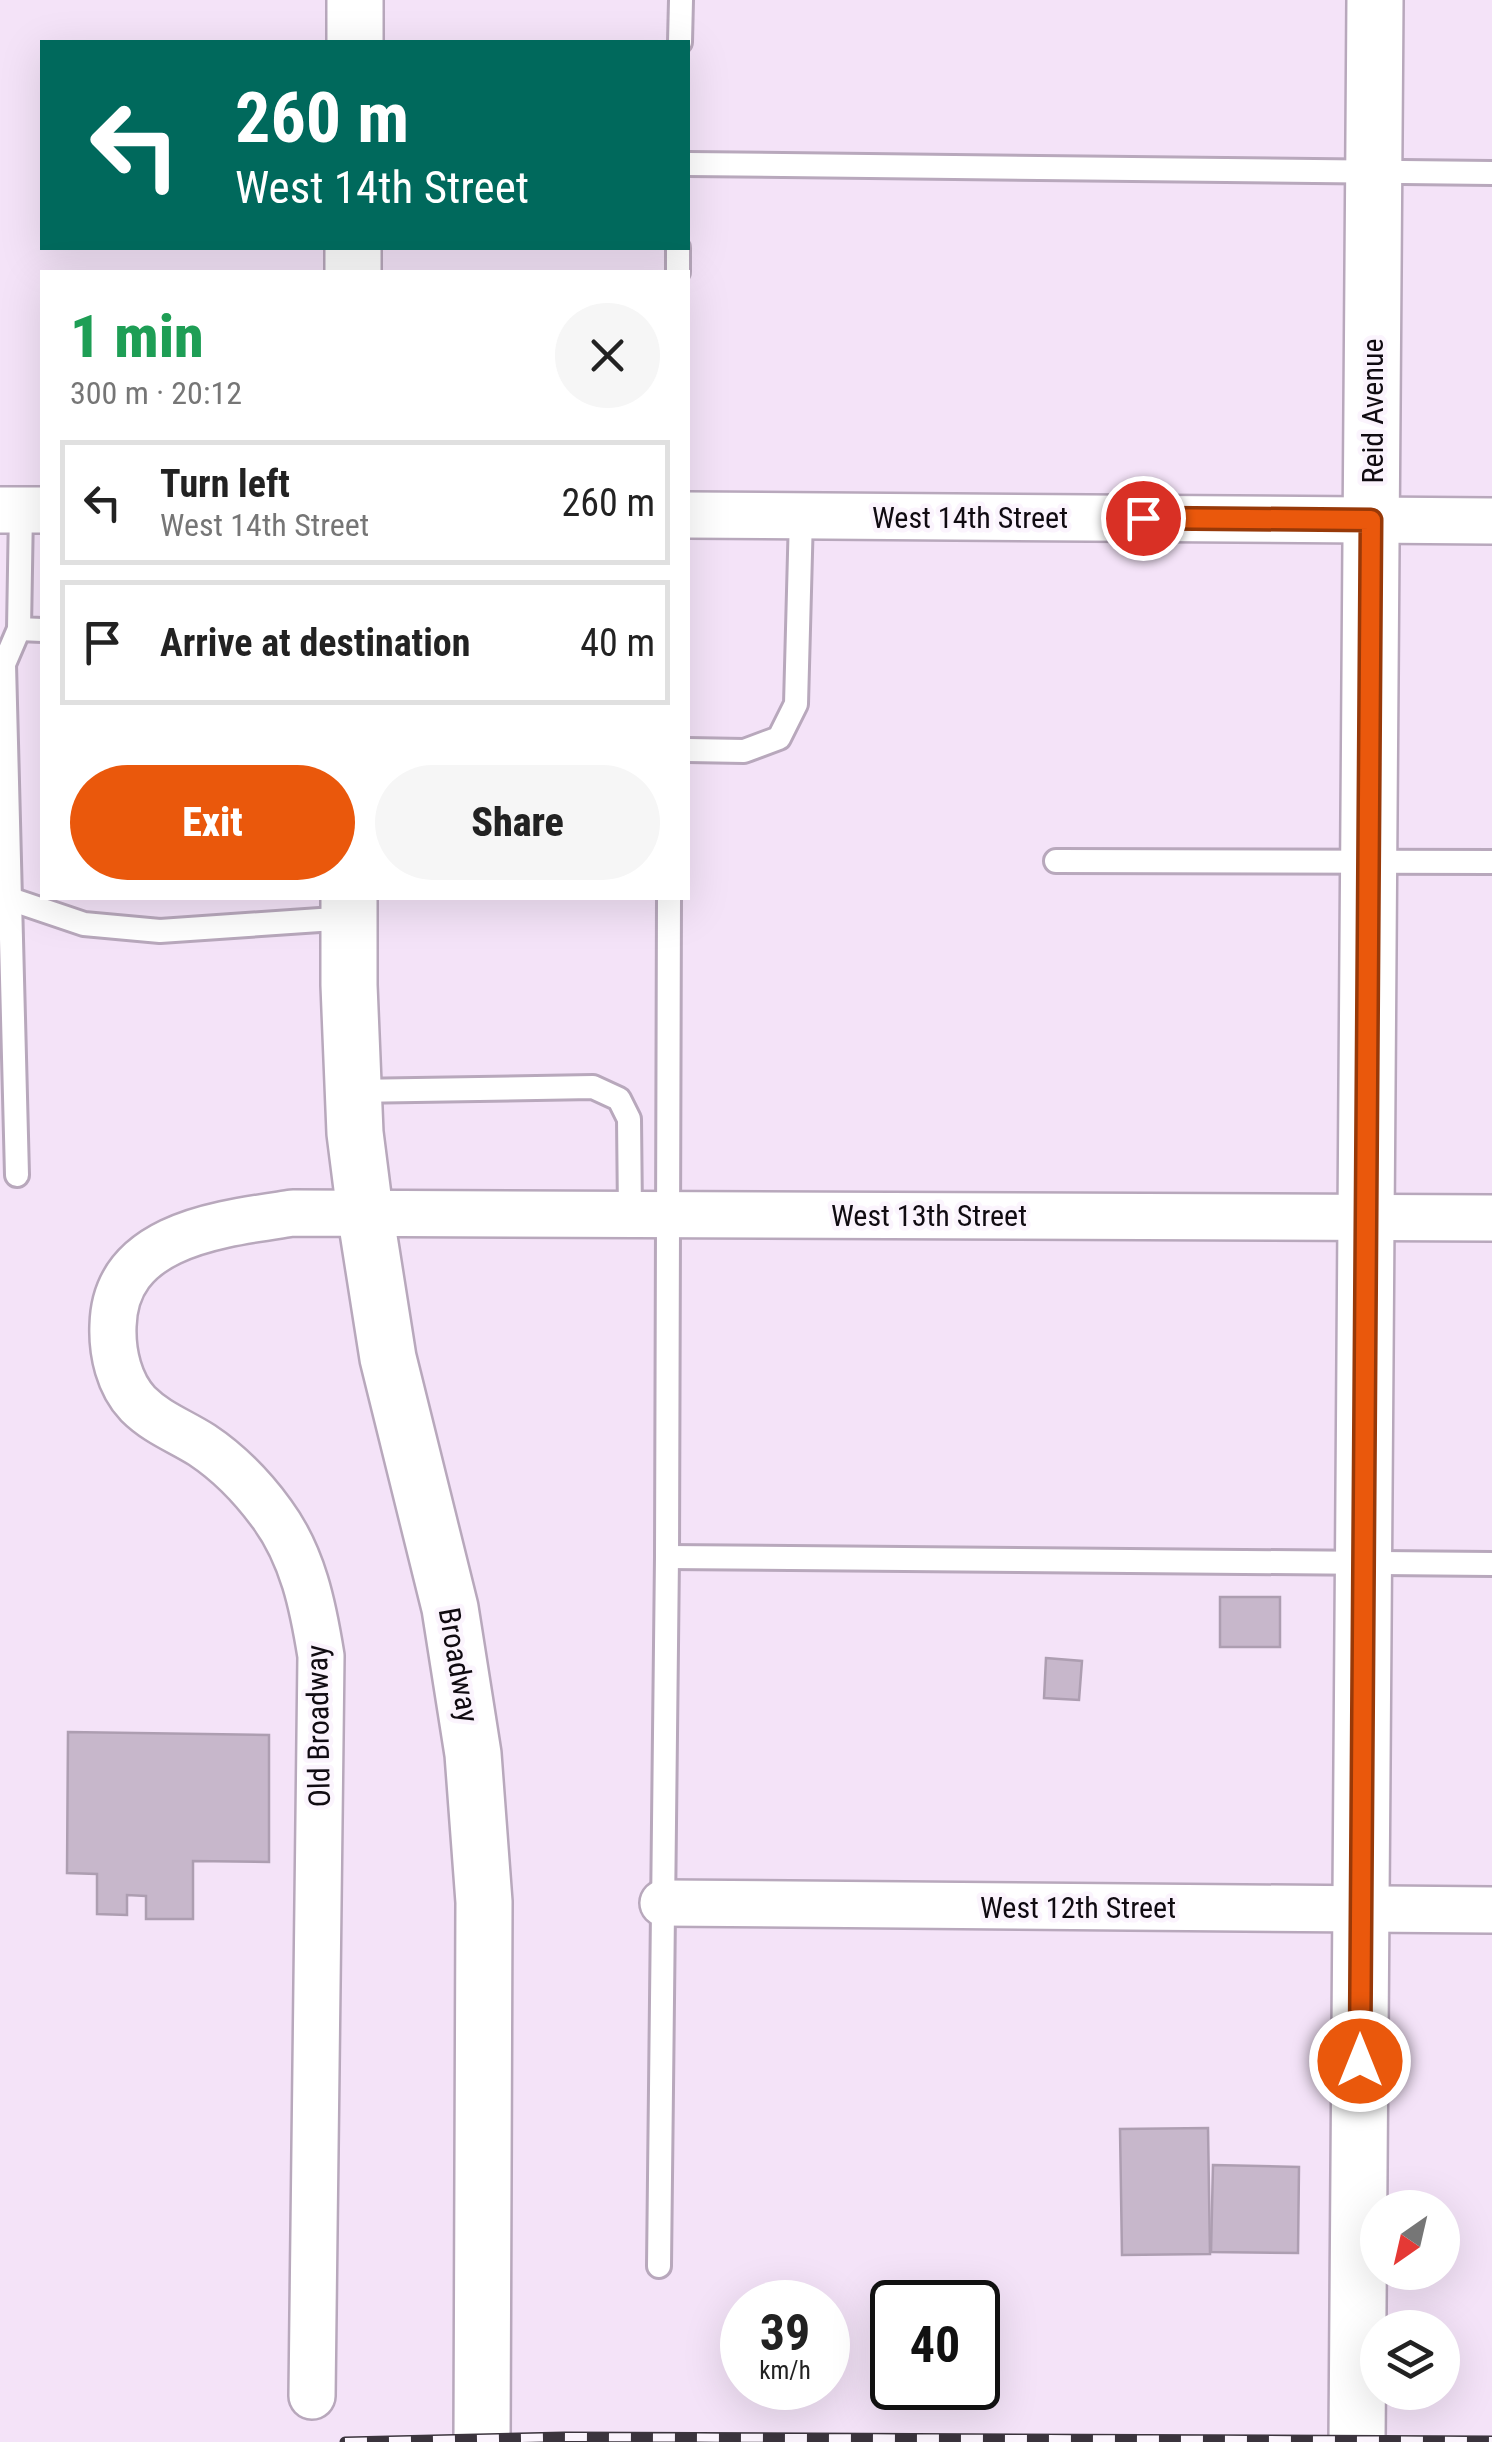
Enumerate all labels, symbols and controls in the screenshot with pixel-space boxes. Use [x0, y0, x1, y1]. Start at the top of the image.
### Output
text: 260 m [235, 77, 409, 159]
icon: left [70, 80, 200, 210]
text: West 14th Street [235, 161, 529, 214]
text: 1 min [70, 301, 204, 372]
button: close [555, 303, 660, 408]
street label: Reid Avenue [1355, 338, 1390, 484]
text: 300 m · 20:12 [70, 374, 242, 412]
text: Turn left [160, 462, 290, 506]
icon: left [75, 475, 130, 530]
pin [1101, 476, 1186, 561]
text: 260 m [561, 481, 655, 525]
icon: arrive [1116, 491, 1171, 546]
street label: West 14th Street [872, 500, 1068, 535]
text: West 14th Street [160, 506, 369, 544]
icon: arrive [75, 615, 130, 670]
text: Arrive at destination [160, 621, 470, 665]
text: 40 m [580, 621, 655, 665]
button: Exit [70, 765, 355, 880]
button: Share [375, 765, 660, 880]
street label: West 13th Street [831, 1198, 1027, 1233]
street label: Broadway [432, 1605, 486, 1725]
street label: Old Broadway [299, 1645, 337, 1807]
street label: West 12th Street [980, 1890, 1176, 1925]
position arrow [1308, 2009, 1412, 2113]
north arrow [1360, 2190, 1460, 2290]
map controls [1360, 2190, 1460, 2410]
speed limit sign: 40 [870, 2280, 1000, 2410]
text: 39 [760, 2304, 810, 2362]
button: layers [1360, 2310, 1460, 2410]
text: km/h [759, 2356, 811, 2385]

